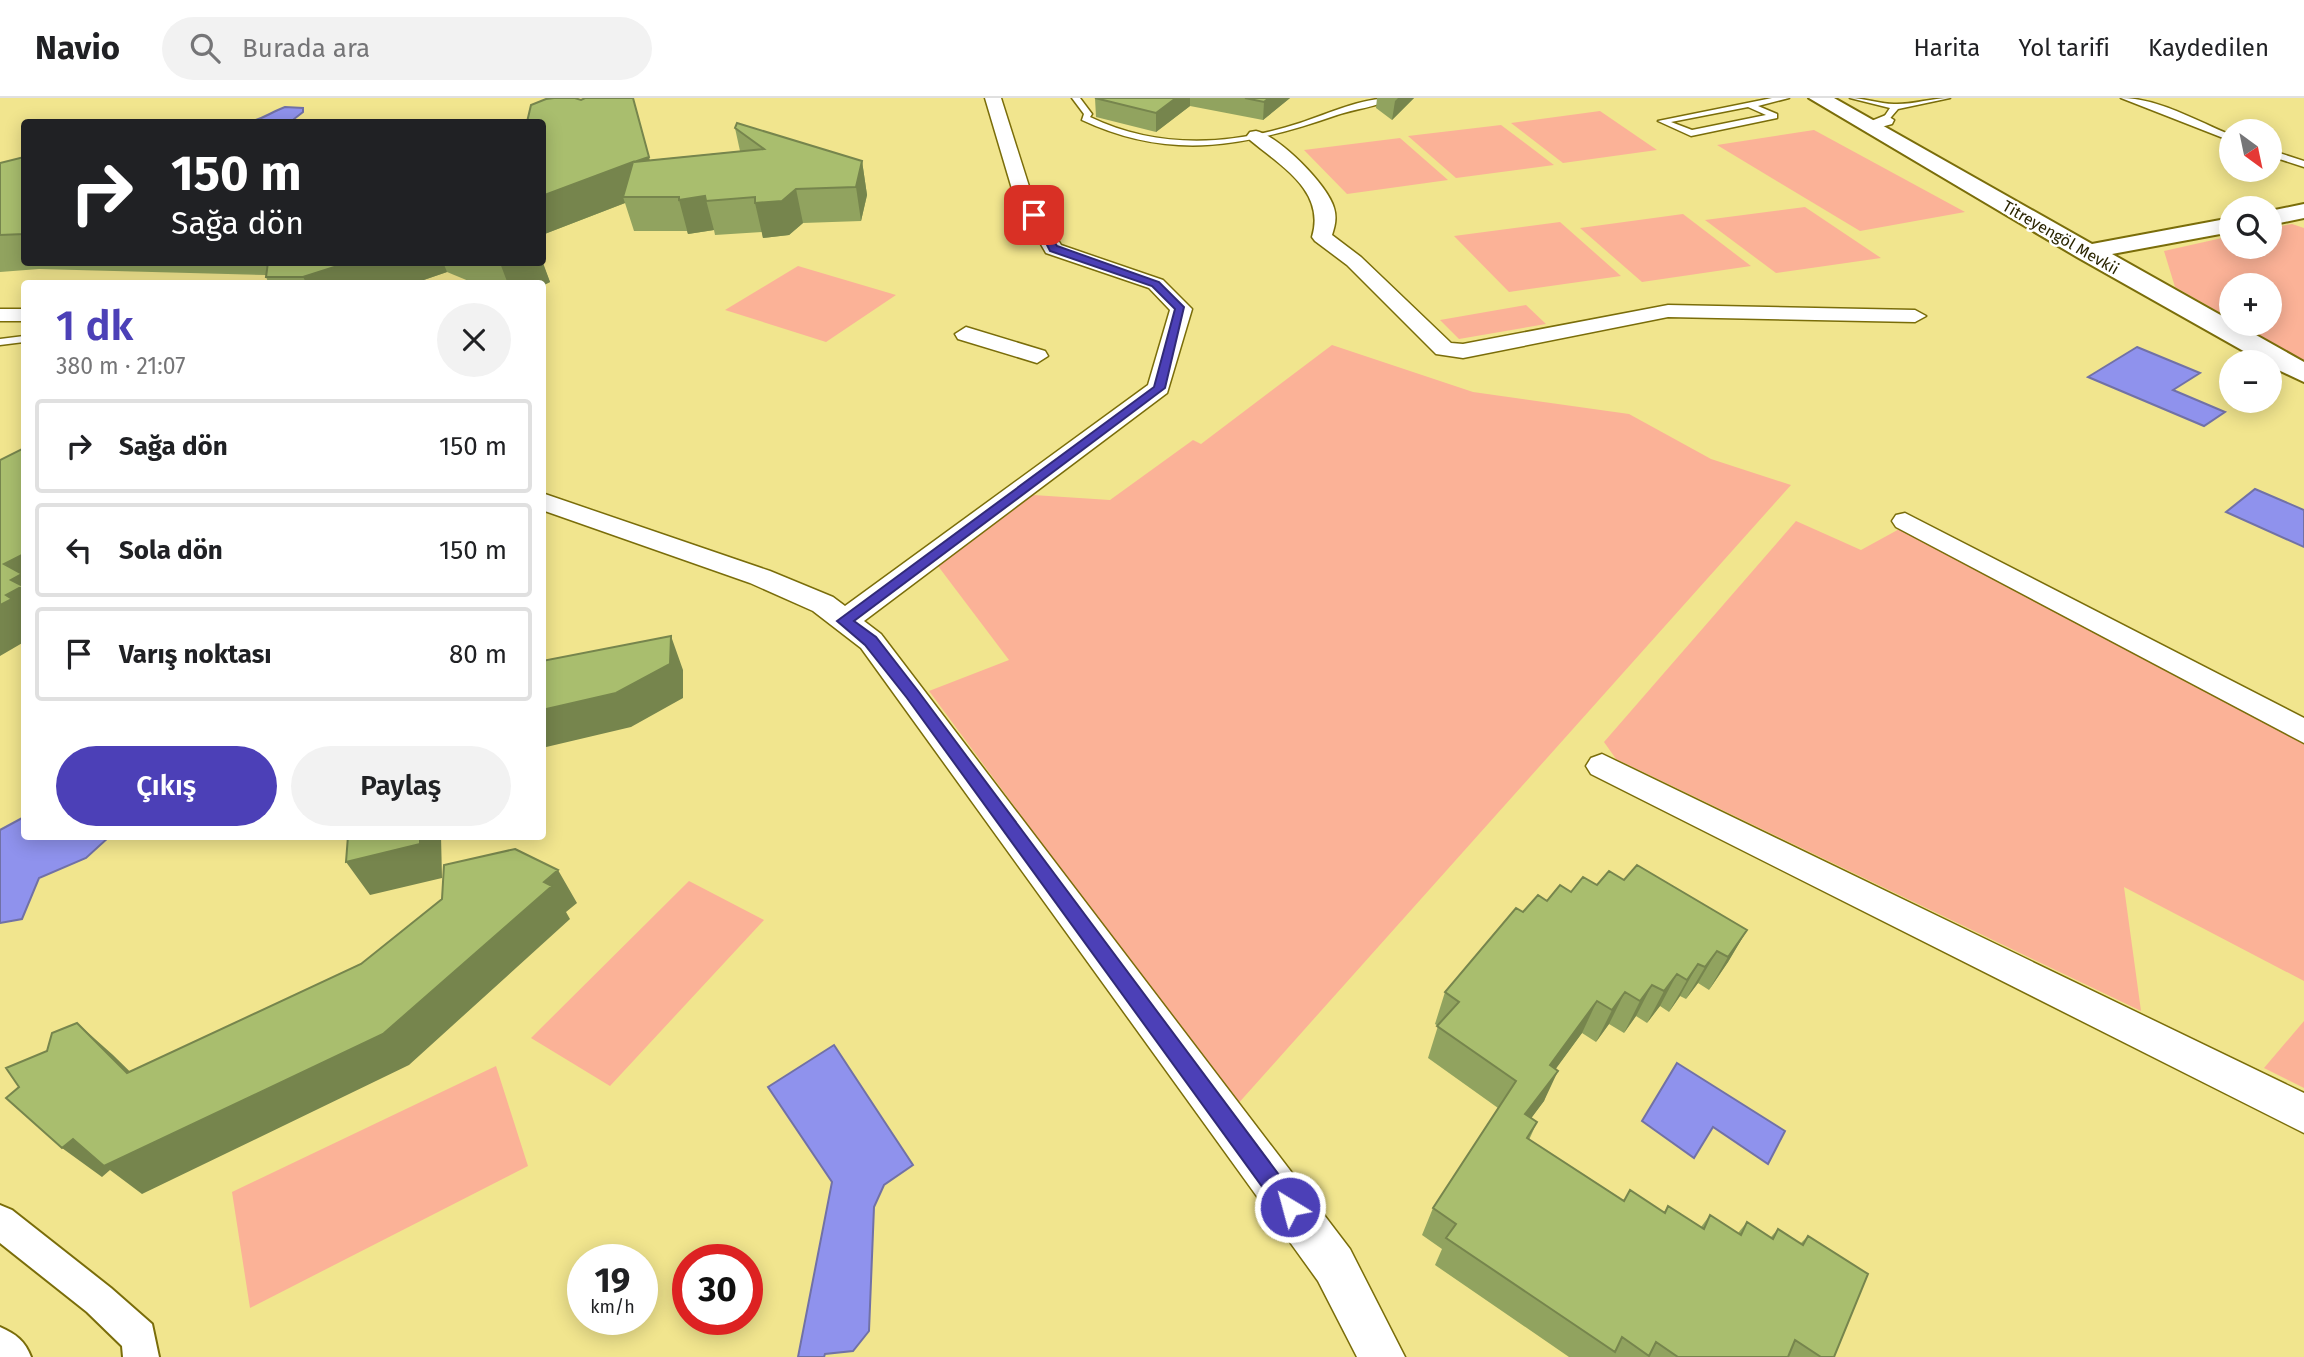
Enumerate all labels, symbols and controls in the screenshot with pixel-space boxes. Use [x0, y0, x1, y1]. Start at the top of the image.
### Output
search box [162, 17, 652, 80]
text: Navio [35, 28, 120, 68]
icon: search [186, 29, 224, 67]
text: Burada ara [242, 33, 370, 64]
text: Harita [1913, 34, 1980, 62]
text: Yol tarifi [2018, 34, 2110, 62]
text: Kaydedilen [2148, 34, 2269, 62]
north arrow [2219, 119, 2282, 182]
map controls [2219, 119, 2282, 413]
text: 150 m [171, 144, 302, 203]
icon: right [56, 147, 147, 238]
pin [1004, 185, 1064, 245]
icon: arrive [1015, 196, 1053, 234]
street label: Titreyengöl Mevkii [1999, 196, 2122, 279]
button: search [2219, 196, 2282, 259]
text: Sağa dön [171, 204, 304, 242]
button: + [2219, 273, 2282, 336]
text: 1 dk [56, 301, 133, 351]
button: close [437, 303, 511, 377]
button: − [2219, 350, 2282, 413]
text: 380 m · 21:07 [56, 352, 185, 380]
icon: right [60, 427, 98, 465]
text: Sağa dön [119, 431, 228, 462]
text: 150 m [439, 431, 507, 462]
icon: left [60, 531, 98, 569]
text: Sola dön [119, 535, 223, 566]
text: 150 m [439, 535, 507, 566]
icon: arrive [60, 635, 98, 673]
text: Varış noktası [119, 639, 272, 670]
text: 80 m [449, 639, 507, 670]
button: Çıkış [56, 746, 277, 826]
button: Paylaş [291, 746, 511, 826]
position arrow [1253, 1170, 1327, 1244]
speed limit sign: 30 [672, 1244, 763, 1335]
text: 19 [595, 1259, 630, 1301]
text: km/h [590, 1296, 635, 1318]

